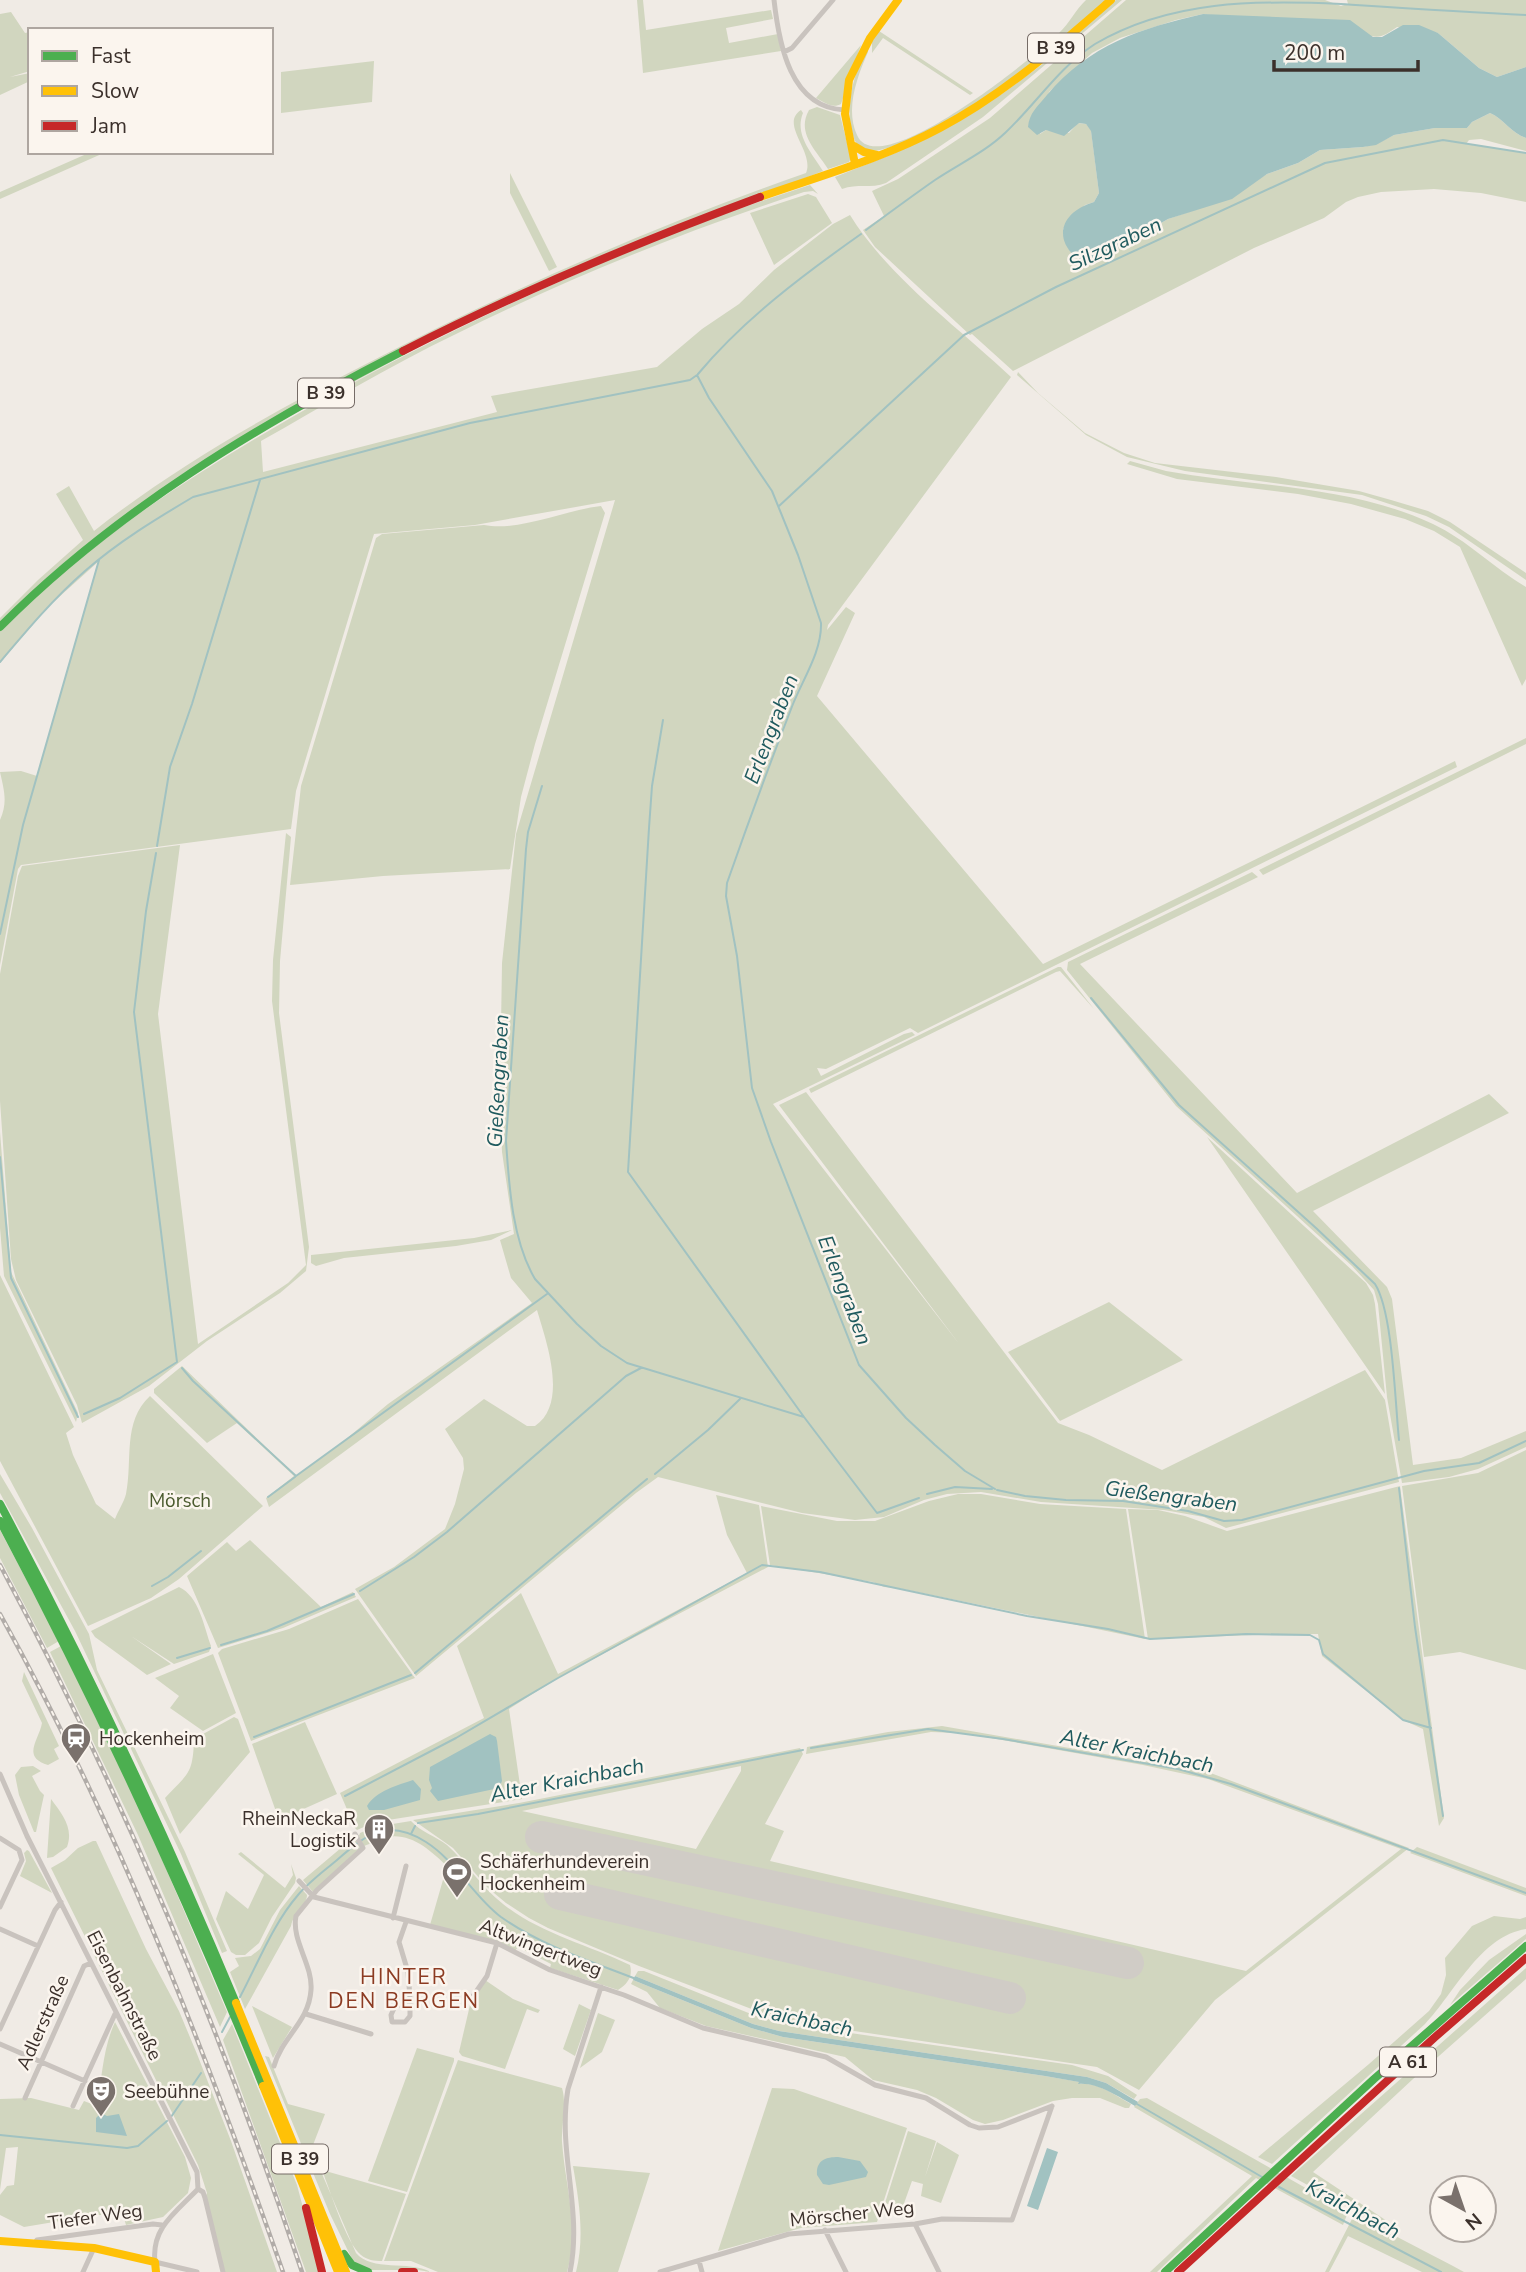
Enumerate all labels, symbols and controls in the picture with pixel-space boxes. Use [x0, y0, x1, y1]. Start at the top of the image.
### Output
legend [28, 28, 273, 154]
scale bar [1274, 28, 1418, 72]
road number: B 39 [1028, 33, 1084, 62]
text: 200 m [1284, 39, 1345, 67]
text: Fast [91, 42, 131, 70]
text: Slow [91, 77, 140, 105]
text: Jam [90, 112, 127, 140]
water label: Silzgraben [1064, 210, 1166, 278]
road number: B 39 [298, 379, 354, 408]
water label: Erlengraben [737, 670, 805, 788]
water label: Gießengraben [481, 1014, 515, 1148]
water label: Erlengraben [811, 1231, 879, 1349]
water label: Gießengraben [1103, 1474, 1239, 1518]
park label: Mörsch [149, 1488, 211, 1514]
station icon: Hockenheim [59, 1721, 93, 1765]
water label: Alter Kraichbach [1057, 1722, 1216, 1780]
place label: Hockenheim [99, 1726, 205, 1752]
water label: Alter Kraichbach [487, 1751, 646, 1809]
place label: RheinNeckaR Logistik [242, 1806, 356, 1854]
building icon: RheinNeckaR Logistik [362, 1812, 396, 1856]
place label: Schäferhundeverein Hockenheim [480, 1849, 649, 1897]
sports icon: Schäferhundeverein Hockenheim [440, 1855, 474, 1899]
street label: Altwingertweg [475, 1913, 606, 1983]
street label: Eisenbahnstraße [80, 1926, 168, 2065]
district label: HINTER DEN BERGEN [328, 1963, 480, 2015]
street label: Adlerstraße [10, 1971, 75, 2074]
water label: Kraichbach [749, 1995, 855, 2043]
road number: A 61 [1380, 2048, 1436, 2076]
theatre icon: Seebühne [84, 2074, 118, 2118]
place label: Seebühne [124, 2079, 209, 2105]
road number: B 39 [272, 2144, 328, 2174]
water label: Kraichbach [1301, 2172, 1405, 2246]
north arrow [1428, 2174, 1498, 2244]
street label: Mörscher Weg [789, 2195, 916, 2233]
street label: Tiefer Weg [46, 2198, 144, 2236]
text: N [1459, 2207, 1487, 2236]

